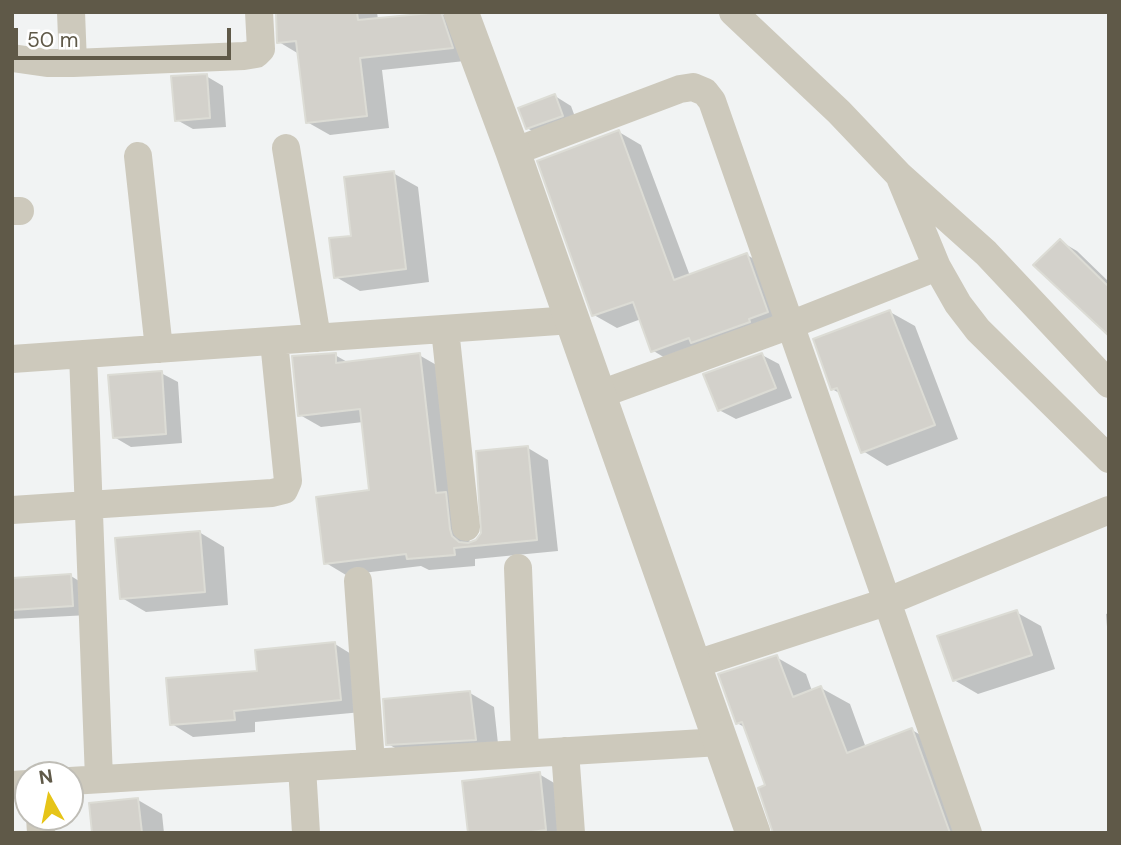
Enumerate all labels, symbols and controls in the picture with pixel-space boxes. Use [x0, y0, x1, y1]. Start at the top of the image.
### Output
scale bar [18, 14, 234, 58]
text: 50 m [27, 26, 78, 54]
north arrow [14, 761, 84, 831]
text: N [37, 763, 55, 790]

